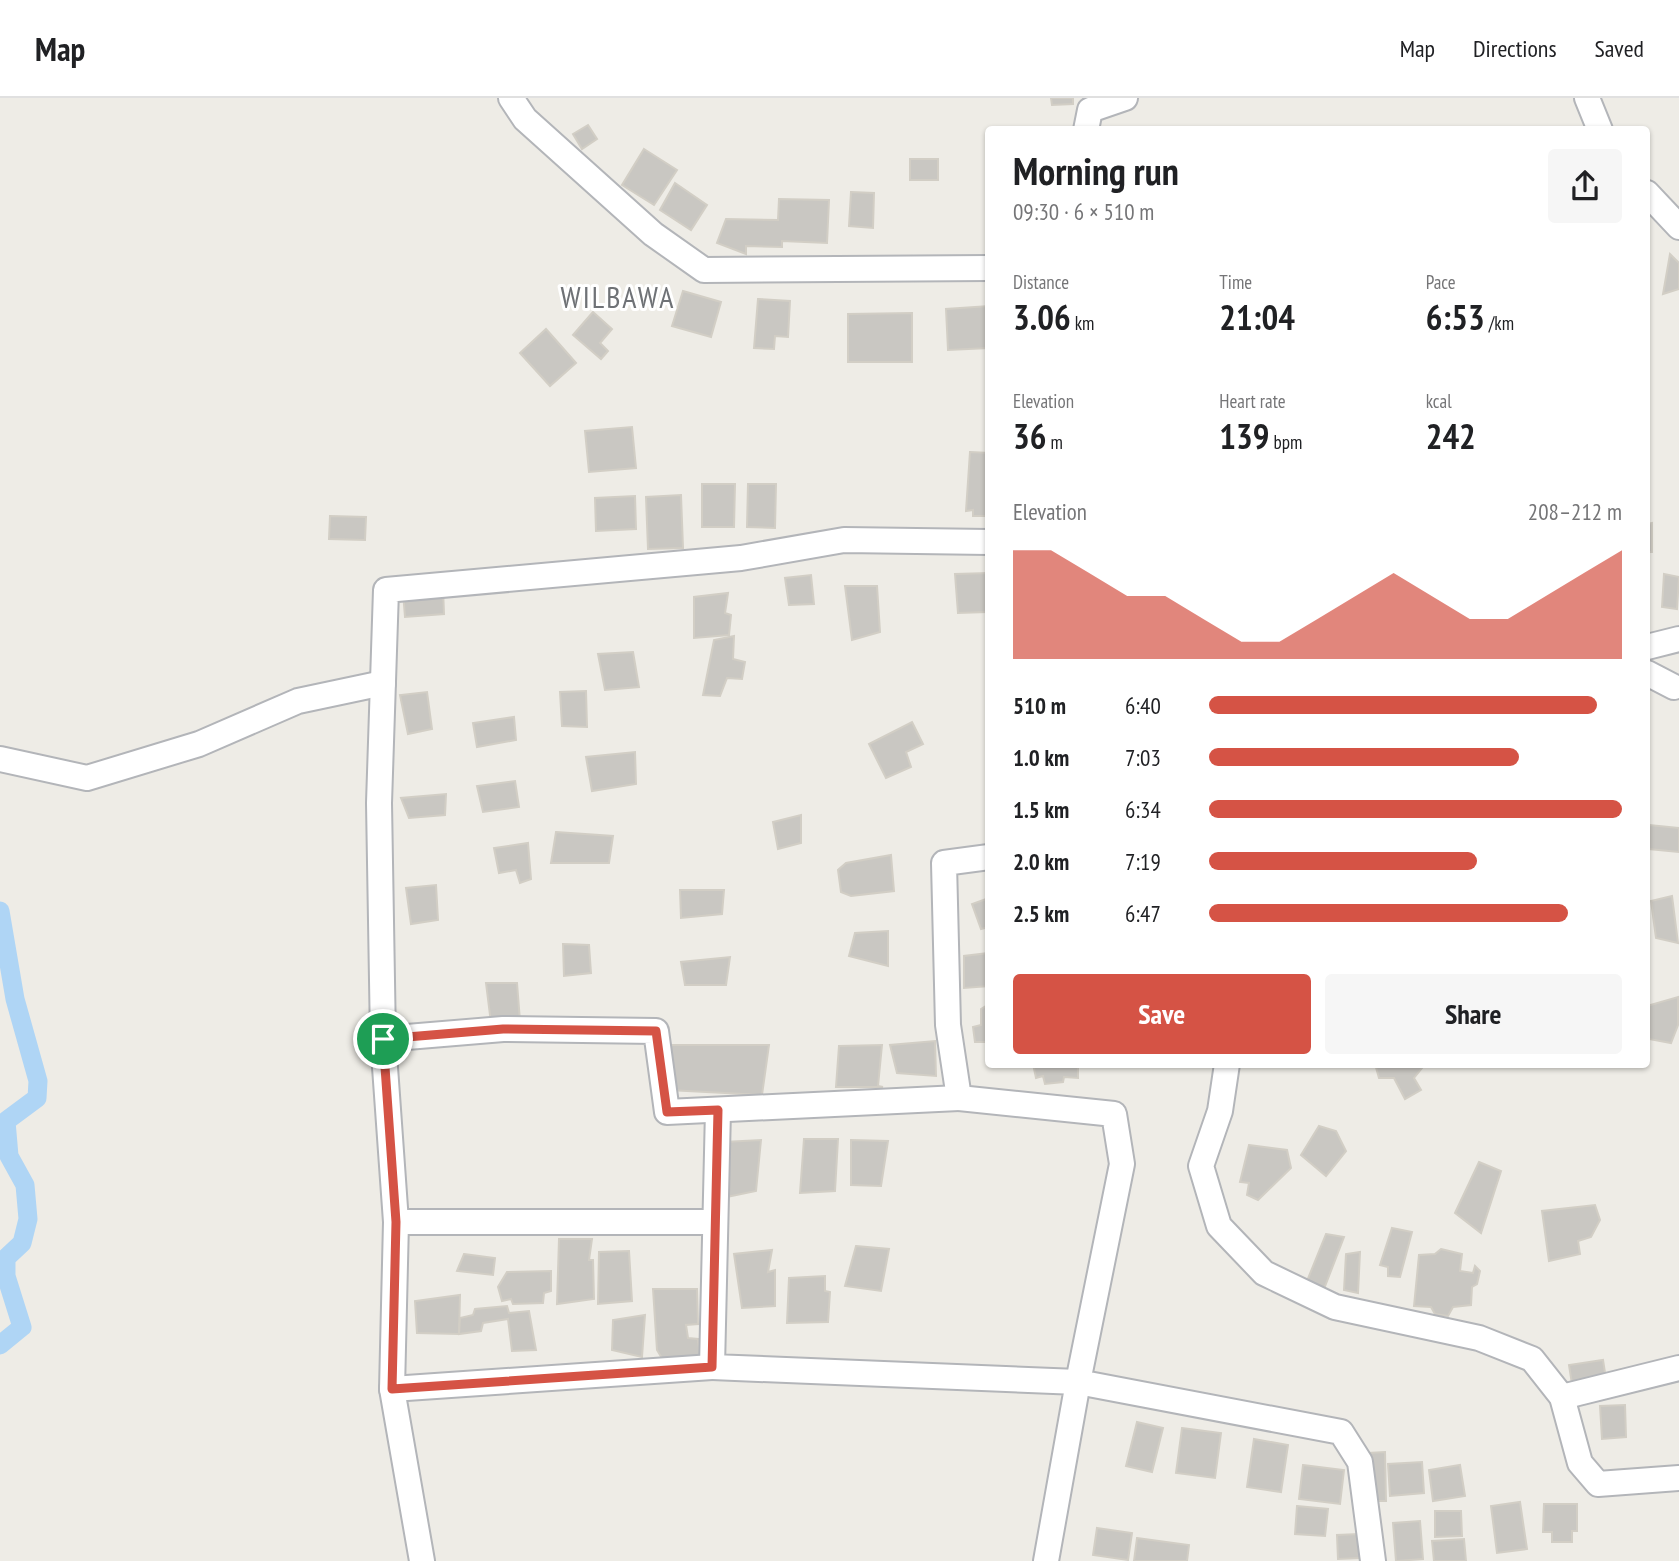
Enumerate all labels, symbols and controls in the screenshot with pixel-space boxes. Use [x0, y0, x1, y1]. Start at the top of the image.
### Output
text: Map [35, 27, 85, 70]
text: Map [1400, 33, 1435, 64]
text: Directions [1473, 33, 1557, 64]
text: Saved [1595, 33, 1644, 64]
text: Morning run [1013, 146, 1179, 195]
button: share [1548, 149, 1622, 223]
text: 09:30 · 6 × 510 m [1013, 197, 1154, 226]
text: Distance [1013, 270, 1069, 294]
text: Time [1219, 270, 1252, 294]
text: Pace [1426, 270, 1456, 294]
district label: WILBAWA [561, 277, 675, 316]
text: 3.06 [1013, 294, 1071, 340]
text: 21:04 [1219, 294, 1295, 340]
text: 6:53 [1426, 294, 1485, 340]
text: km [1071, 311, 1094, 335]
text: /km [1485, 311, 1514, 335]
text: Elevation [1013, 389, 1074, 413]
text: Heart rate [1219, 389, 1286, 413]
text: kcal [1426, 389, 1452, 413]
text: 36 [1013, 413, 1046, 459]
text: 139 [1219, 413, 1270, 459]
text: 242 [1426, 413, 1476, 459]
text: m [1046, 430, 1063, 454]
text: bpm [1270, 430, 1302, 454]
text: Elevation [1013, 497, 1087, 526]
text: 208–212 m [1528, 497, 1622, 526]
text: 510 m [1013, 691, 1066, 720]
text: 6:40 [1125, 691, 1161, 720]
text: 1.0 km [1013, 743, 1069, 772]
text: 7:03 [1125, 743, 1161, 772]
text: 1.5 km [1013, 795, 1069, 824]
text: 6:34 [1125, 795, 1161, 824]
text: 2.0 km [1013, 847, 1069, 876]
text: 7:19 [1125, 847, 1161, 876]
text: 2.5 km [1013, 899, 1069, 928]
text: 6:47 [1125, 899, 1161, 928]
button: Save [1013, 974, 1311, 1054]
button: Share [1325, 974, 1622, 1054]
pin [353, 1009, 413, 1069]
icon: arrive [364, 1020, 402, 1058]

